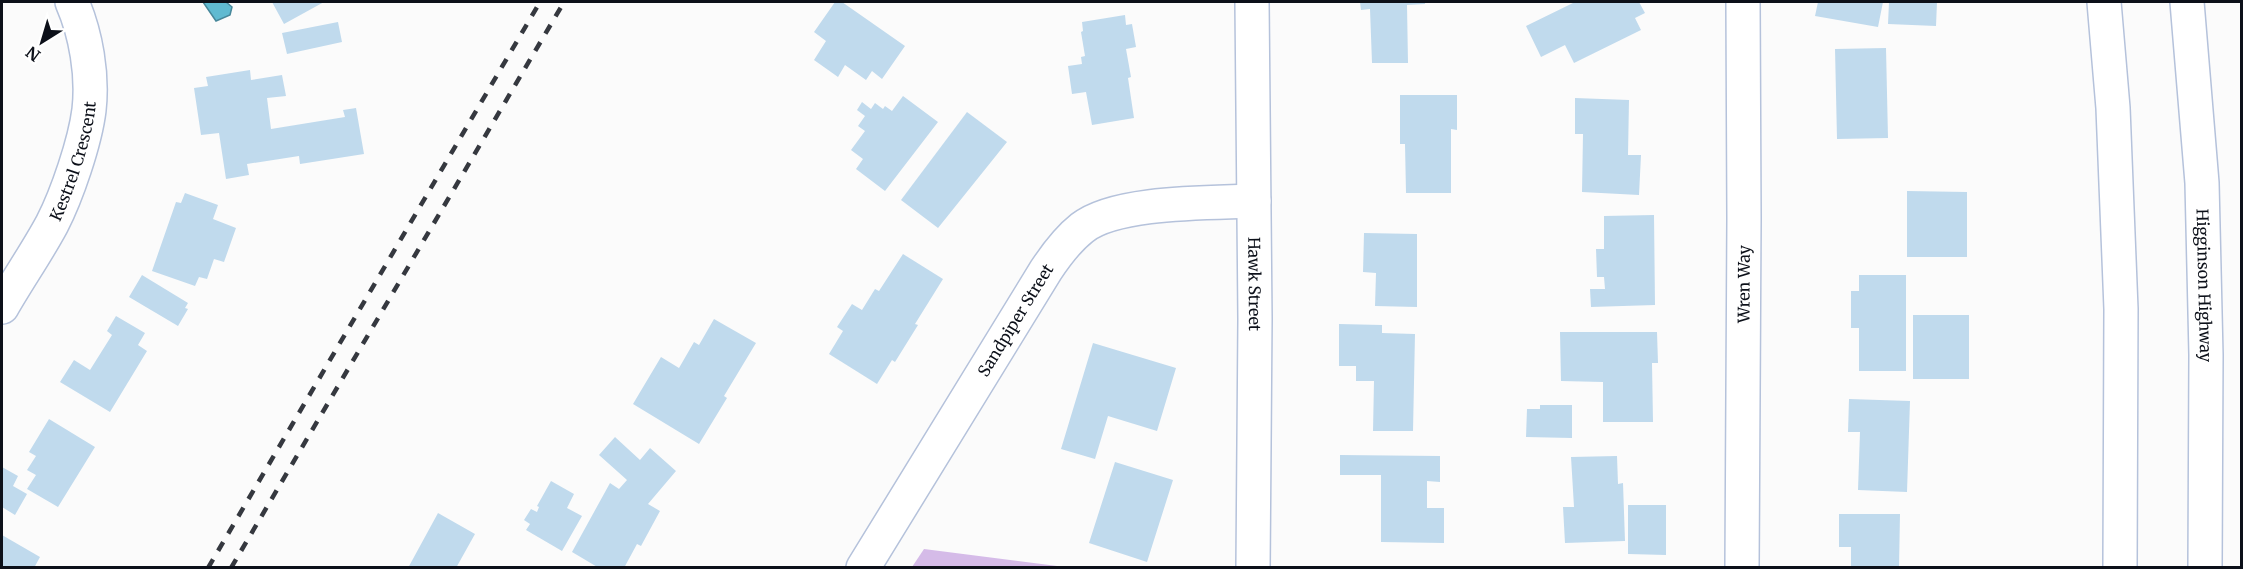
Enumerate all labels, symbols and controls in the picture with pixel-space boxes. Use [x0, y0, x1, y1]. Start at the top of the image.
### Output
north arrow [12, 12, 72, 72]
text: N [22, 42, 44, 66]
street label: Kestrel Crescent [45, 100, 100, 224]
street label: Higginson Highway [2193, 208, 2216, 363]
street label: Hawk Street [1244, 237, 1265, 332]
street label: Wren Way [1733, 244, 1754, 324]
street label: Sandpiper Street [973, 259, 1058, 380]

